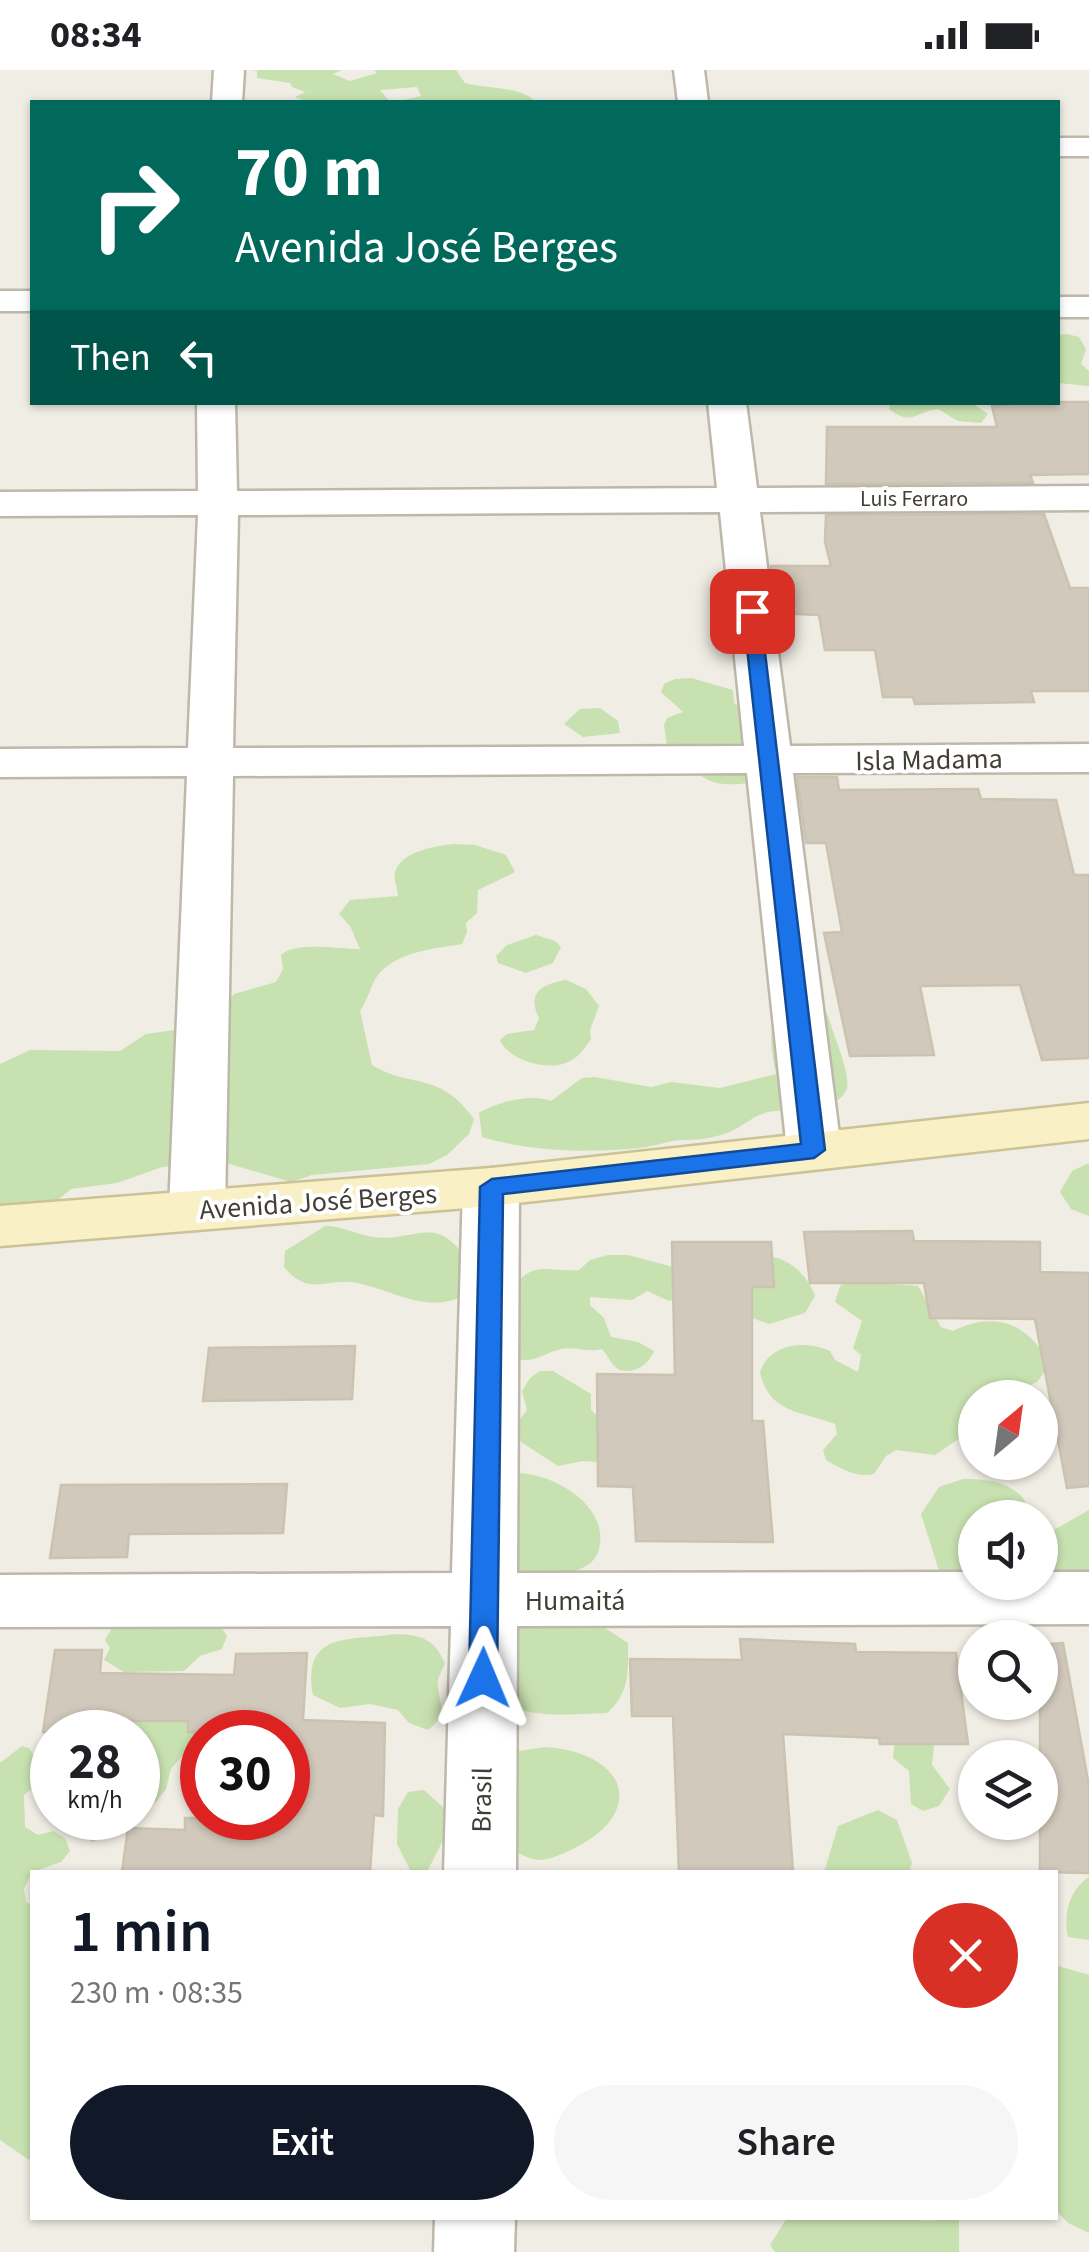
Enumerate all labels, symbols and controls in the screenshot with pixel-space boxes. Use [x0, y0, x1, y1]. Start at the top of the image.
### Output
text: 08:34 [50, 8, 142, 62]
text: 70 m [235, 123, 383, 223]
icon: right [70, 140, 200, 270]
text: Avenida José Berges [235, 216, 618, 280]
icon: left [171, 330, 226, 385]
text: Then [70, 331, 151, 385]
street label: Luis Ferraro [860, 483, 968, 515]
pin [710, 569, 795, 654]
icon: arrive [725, 584, 780, 639]
street label: Isla Madama [855, 739, 1003, 781]
street label: Avenida José Berges [198, 1174, 438, 1230]
north arrow [958, 1380, 1058, 1480]
map controls [958, 1380, 1058, 1840]
button: sound [958, 1500, 1058, 1600]
street label: Humaitá [525, 1581, 625, 1621]
button: search [958, 1620, 1058, 1720]
position arrow [431, 1626, 535, 1730]
speed limit sign: 30 [180, 1710, 310, 1840]
text: 28 [69, 1727, 121, 1798]
button: layers [958, 1740, 1058, 1840]
street label: Brasil [461, 1767, 503, 1833]
text: km/h [67, 1782, 123, 1818]
text: 1 min [70, 1890, 213, 1975]
button: close [913, 1903, 1018, 2008]
text: 230 m · 08:35 [70, 1970, 243, 2016]
button: Exit [70, 2085, 534, 2200]
button: Share [554, 2085, 1018, 2200]

